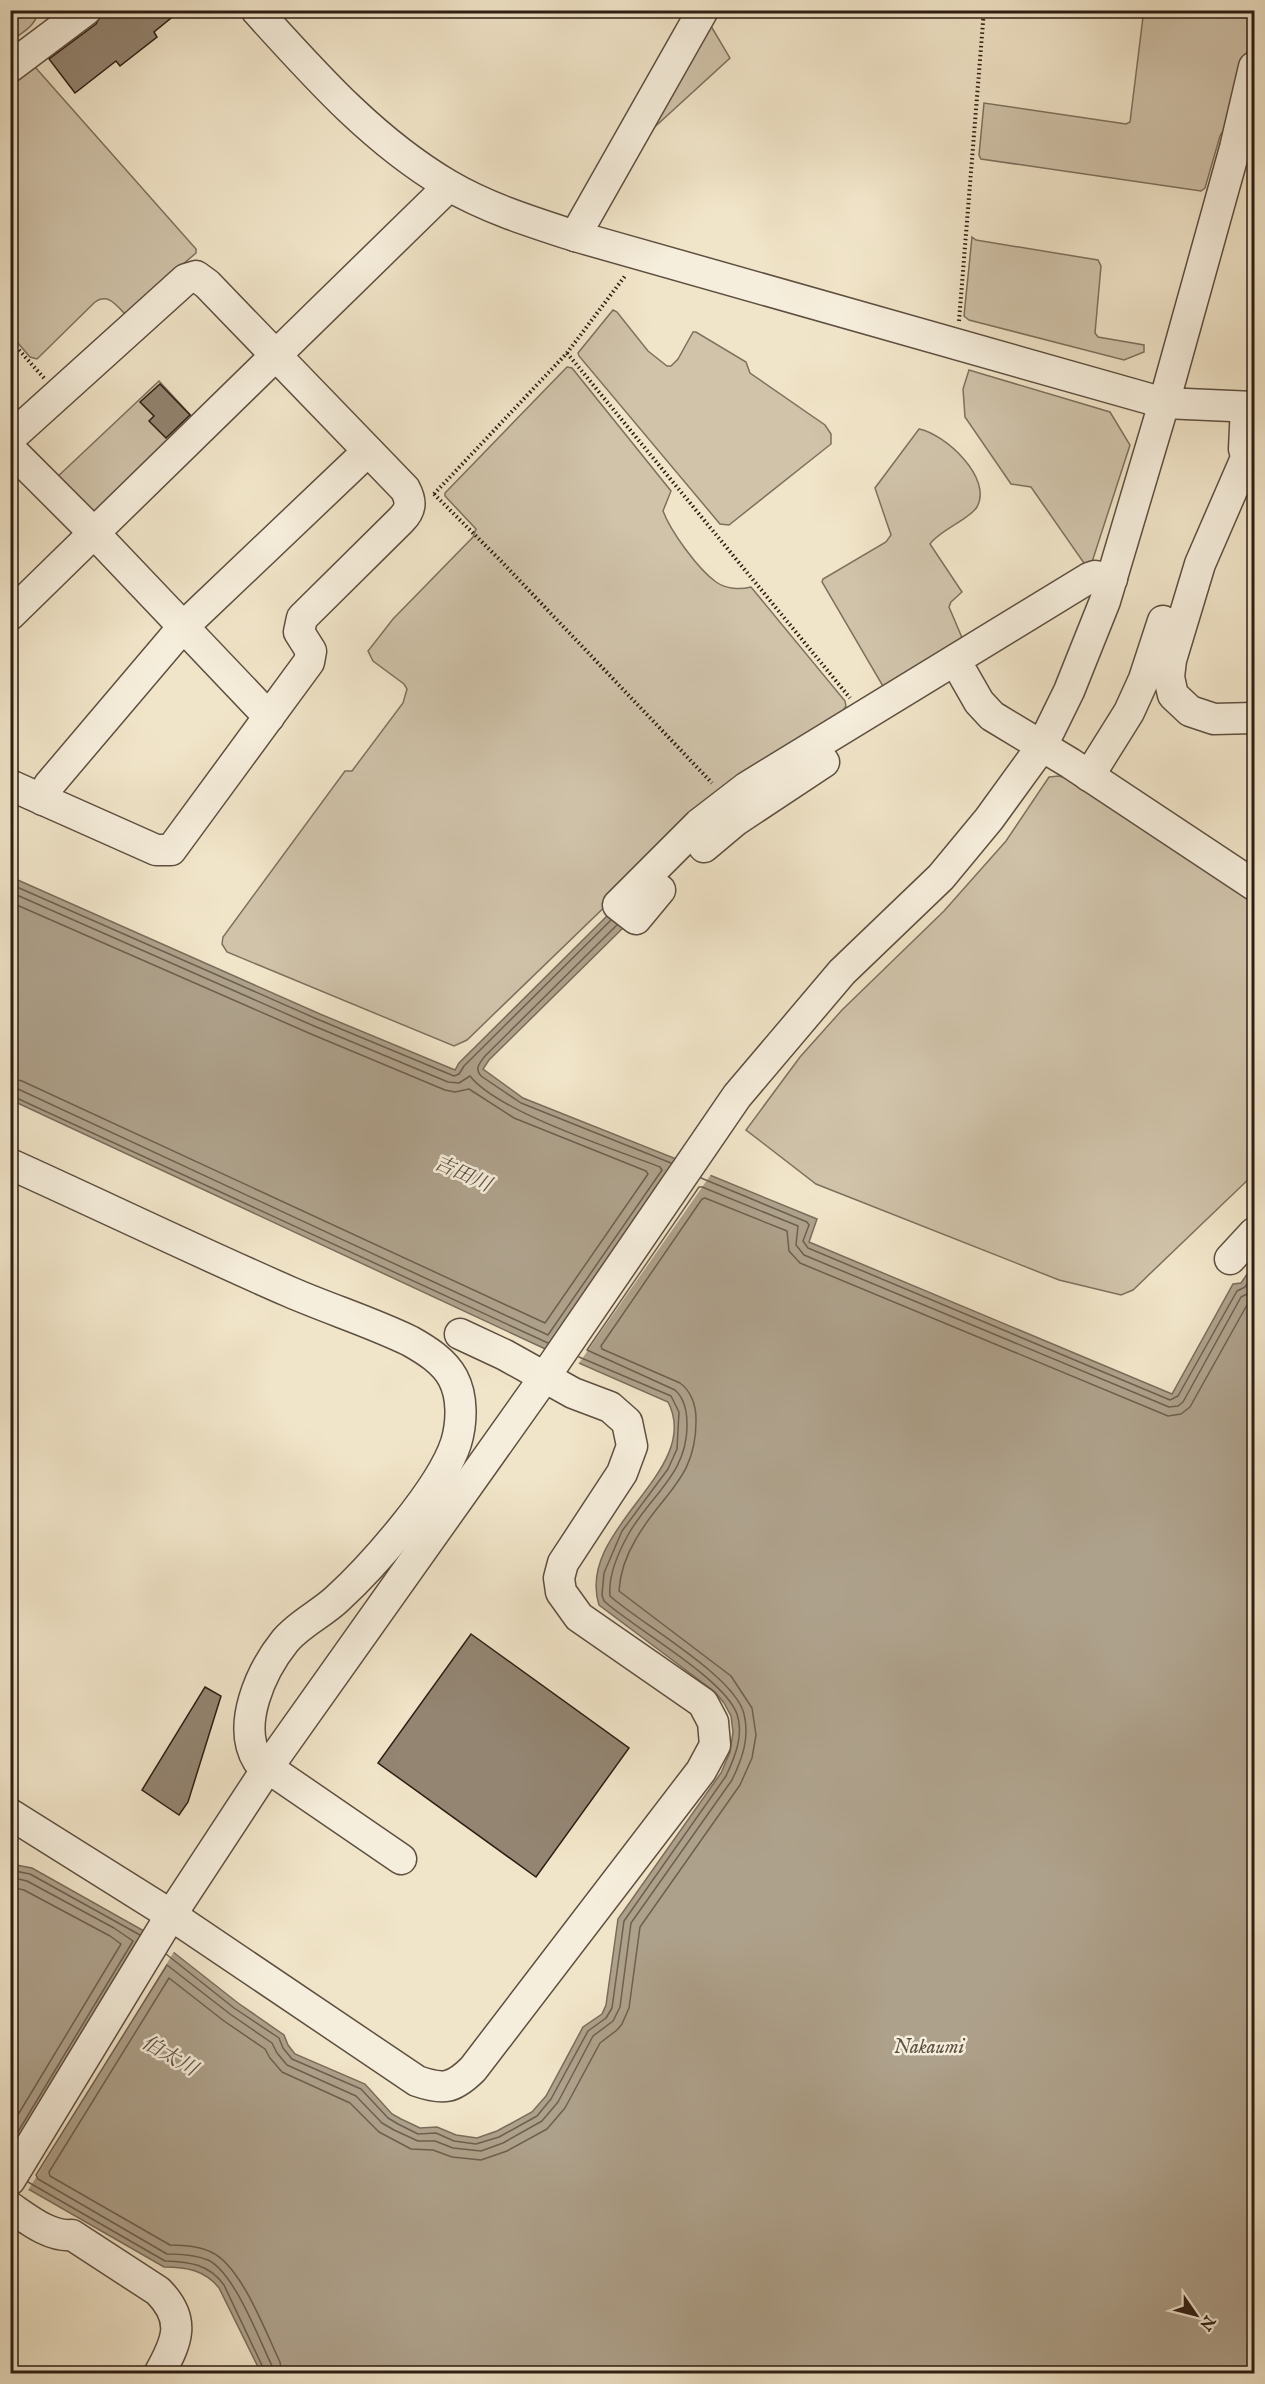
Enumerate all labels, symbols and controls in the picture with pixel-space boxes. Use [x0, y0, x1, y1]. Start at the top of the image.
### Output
water label: 吉田川 [430, 1151, 497, 1199]
water label: 伯太川 [137, 2030, 203, 2083]
water label: Nakaumi [894, 2035, 966, 2060]
north arrow [1166, 2285, 1226, 2345]
text: N [1194, 2310, 1219, 2334]

